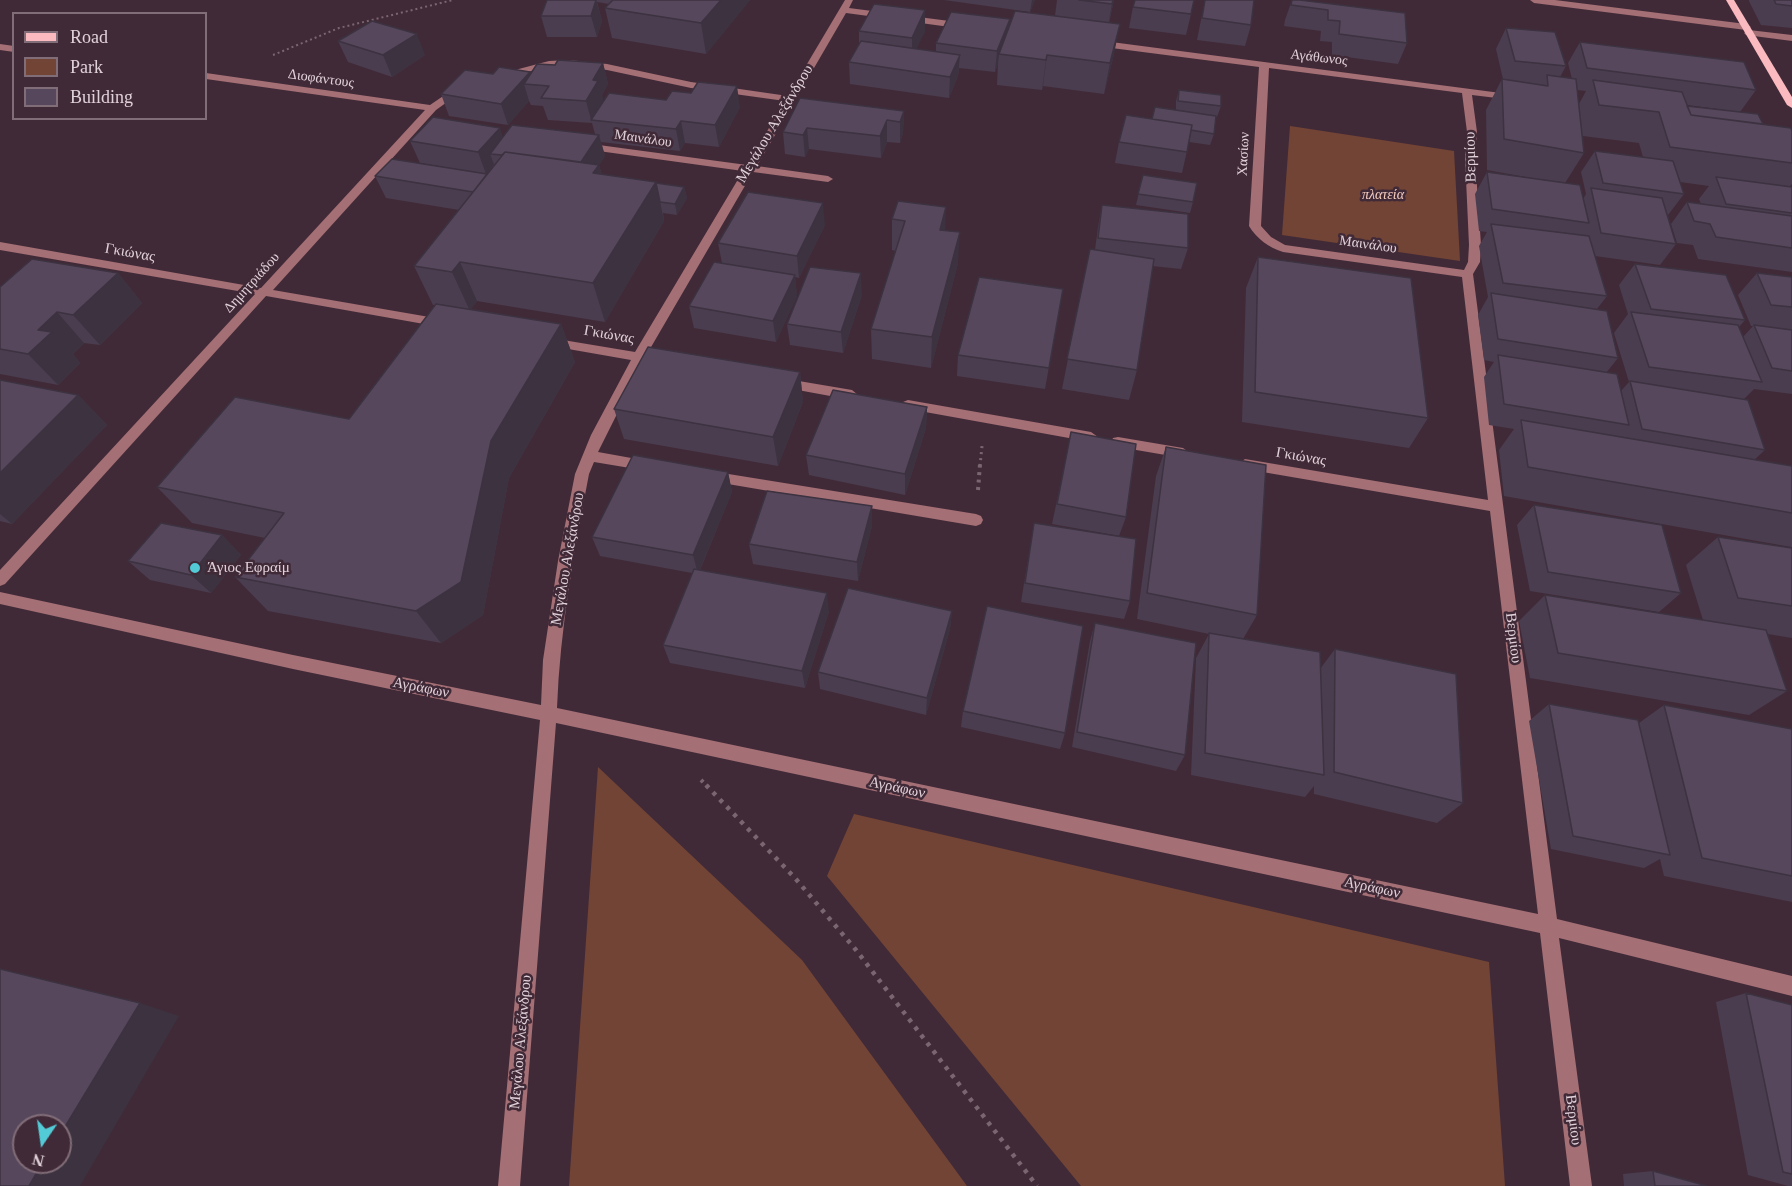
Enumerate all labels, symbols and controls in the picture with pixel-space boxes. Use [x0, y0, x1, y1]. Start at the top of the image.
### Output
legend [12, 12, 207, 120]
text: Road [70, 27, 108, 47]
street label: Αγάθωνος [1289, 46, 1349, 70]
text: Park [70, 57, 103, 77]
street label: Μεγάλου Αλεξάνδρου [733, 62, 817, 186]
street label: Διοφάντους [287, 66, 355, 92]
text: Building [70, 87, 133, 107]
street label: Μαινάλου [613, 127, 673, 151]
street label: Χασίων [1234, 131, 1254, 177]
street label: Βερμίου [1462, 131, 1480, 183]
park label: πλατεία [1362, 187, 1404, 203]
street label: Μαινάλου [1338, 233, 1398, 257]
street label: Γκιώνας [103, 240, 157, 266]
street label: Δημητριάδου [221, 249, 283, 317]
street label: Γκιώνας [582, 322, 636, 348]
street label: Γκιώνας [1274, 444, 1328, 470]
street label: Μεγάλου Αλεξάνδρου [547, 491, 589, 627]
place label: Άγιος Εφραίμ [207, 559, 290, 577]
marker: Άγιος Εφραίμ [188, 561, 202, 575]
street label: Βερμίου [1501, 612, 1525, 664]
street label: Αγράφων [391, 674, 451, 702]
street label: Αγράφων [867, 773, 927, 803]
street label: Αγράφων [1342, 873, 1402, 903]
street label: Μεγάλου Αλεξάνδρου [506, 974, 536, 1110]
street label: Βερμίου [1561, 1094, 1585, 1146]
north arrow [12, 1114, 72, 1174]
text: N [31, 1150, 46, 1170]

